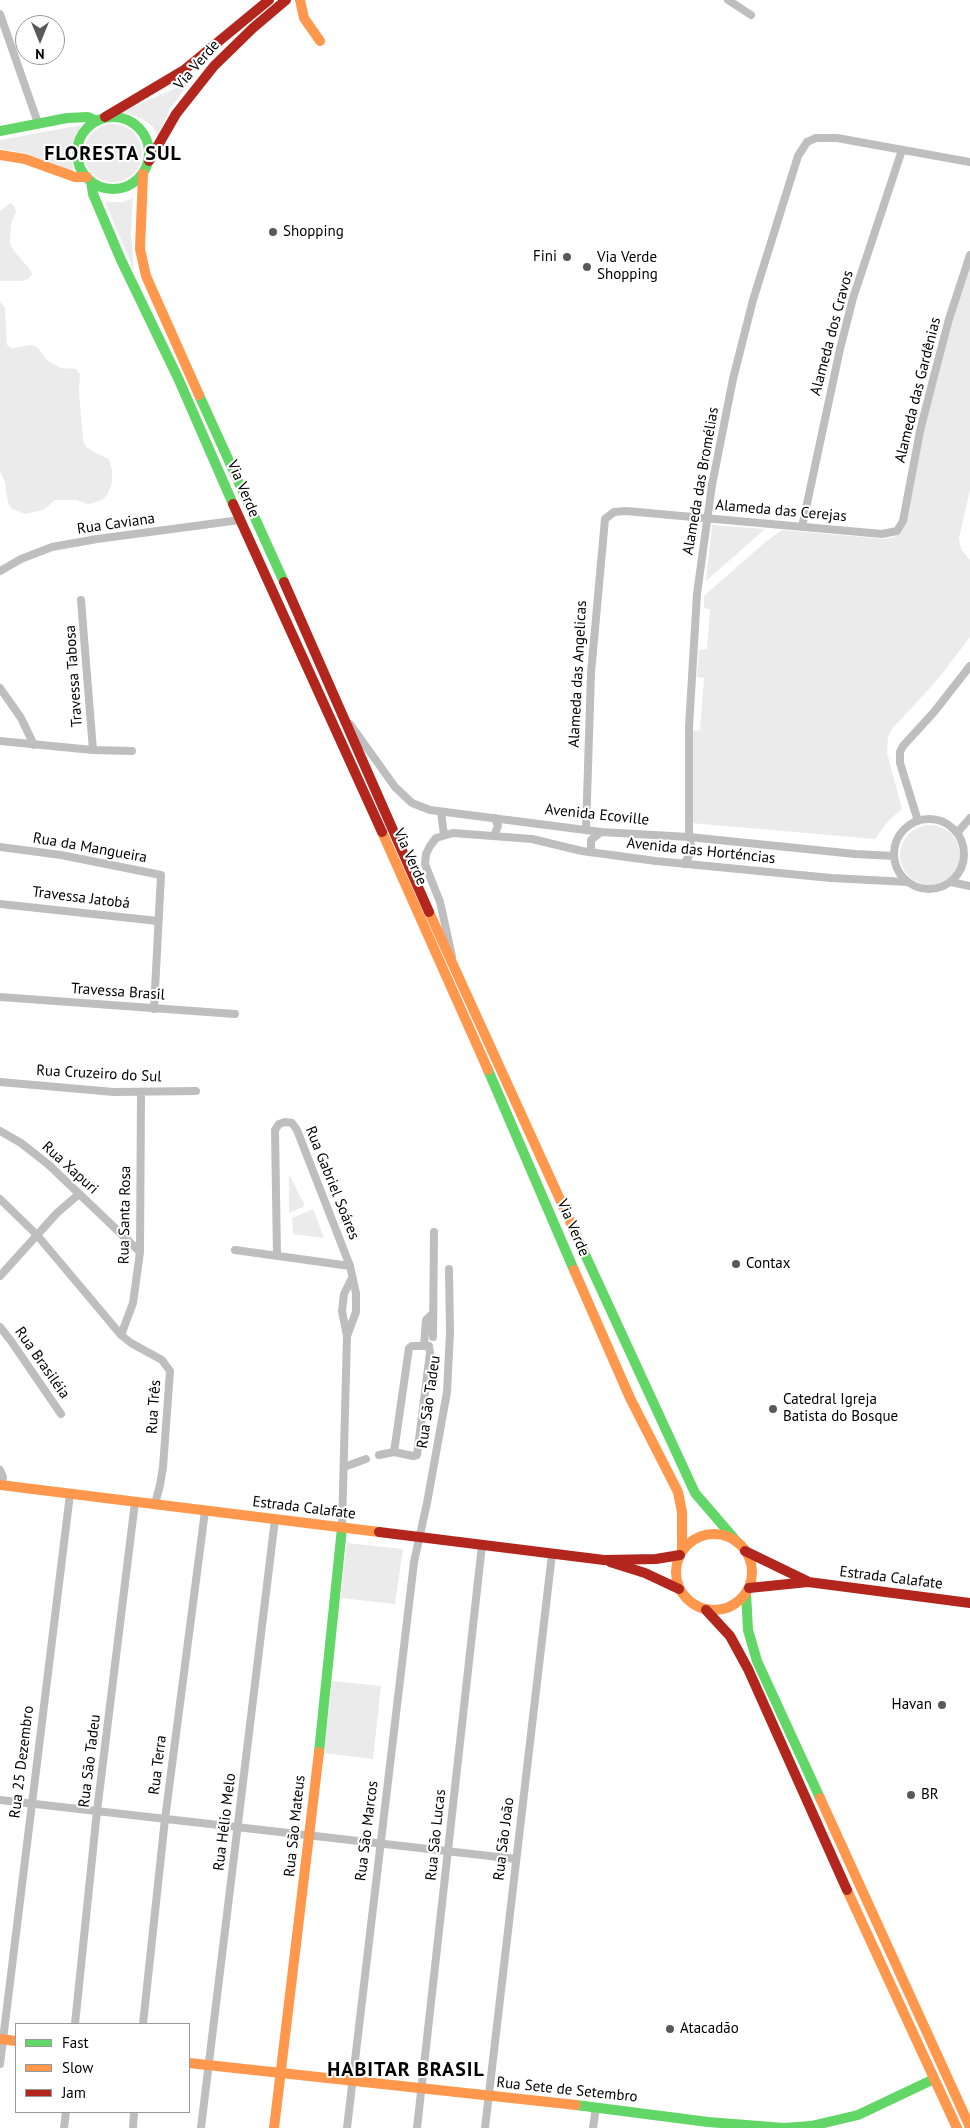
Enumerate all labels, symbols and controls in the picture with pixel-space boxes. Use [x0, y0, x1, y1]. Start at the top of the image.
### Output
north arrow [15, 15, 65, 65]
street label: Via Verde [171, 36, 223, 94]
text: N [35, 45, 45, 63]
district label: FLORESTA SUL [43, 142, 183, 166]
place label: Shopping [283, 223, 344, 241]
marker: Shopping [267, 226, 279, 238]
place label: Fini [533, 248, 557, 266]
place label: Via Verde Shopping [597, 249, 658, 284]
marker: Fini [561, 251, 573, 263]
marker: Via Verde Shopping [581, 261, 593, 273]
street label: Alameda dos Cravos [807, 269, 857, 397]
street label: Alameda das Gardênias [891, 315, 945, 465]
street label: Alameda das Bromélias [679, 406, 723, 556]
street label: Via Verde [223, 458, 263, 520]
street label: Alameda das Cerejas [715, 496, 847, 526]
street label: Rua Caviana [76, 510, 156, 538]
street label: Alameda das Angelicas [565, 600, 591, 748]
street label: Travessa Tabosa [61, 624, 87, 728]
street label: Avenida Ecoville [544, 801, 650, 829]
street label: Via Verde [390, 826, 430, 888]
street label: Rua da Mangueira [31, 829, 149, 867]
street label: Avenida das Horténcias [626, 834, 776, 868]
street label: Travessa Jatobá [31, 883, 131, 913]
street label: Travessa Brasil [70, 980, 166, 1004]
street label: Rua Cruzeiro do Sul [36, 1062, 162, 1086]
street label: Rua Gabriel Soáres [301, 1124, 363, 1242]
street label: Rua Xapuri [38, 1138, 102, 1198]
street label: Rua Santa Rosa [115, 1166, 135, 1264]
street label: Via Verde [553, 1197, 593, 1259]
place label: Contax [746, 1255, 791, 1273]
marker: Contax [730, 1258, 742, 1270]
street label: Rua Brasiléia [11, 1324, 73, 1402]
street label: Rua São Tadeu [414, 1354, 444, 1450]
street label: Rua Três [143, 1379, 165, 1435]
place label: Catedral Igreja Batista do Bosque [783, 1391, 898, 1426]
marker: Catedral Igreja Batista do Bosque [767, 1403, 779, 1415]
street label: Estrada Calafate [251, 1493, 357, 1523]
street label: Estrada Calafate [838, 1563, 944, 1593]
place label: Havan [892, 1696, 932, 1714]
marker: Havan [936, 1699, 948, 1711]
street label: Rua 25 Dezembro [6, 1705, 38, 1819]
street label: Rua São Tadeu [75, 1713, 105, 1809]
street label: Rua Terra [145, 1734, 171, 1796]
street label: Rua Hélio Melo [210, 1772, 240, 1872]
street label: Rua São Mateus [281, 1774, 309, 1878]
street label: Rua São Marcos [352, 1780, 382, 1882]
place label: BR [921, 1786, 939, 1804]
street label: Rua São Lucas [422, 1788, 450, 1882]
marker: BR [905, 1789, 917, 1801]
street label: Rua São João [490, 1796, 518, 1882]
place label: Atacadão [680, 2020, 739, 2038]
legend [15, 2023, 190, 2113]
marker: Atacadão [664, 2023, 676, 2035]
text: Fast [62, 2033, 89, 2052]
text: Slow [62, 2058, 93, 2077]
district label: HABITAR BRASIL [326, 2058, 486, 2082]
street label: Rua Sete de Setembro [496, 2074, 638, 2106]
text: Jam [62, 2083, 86, 2102]

